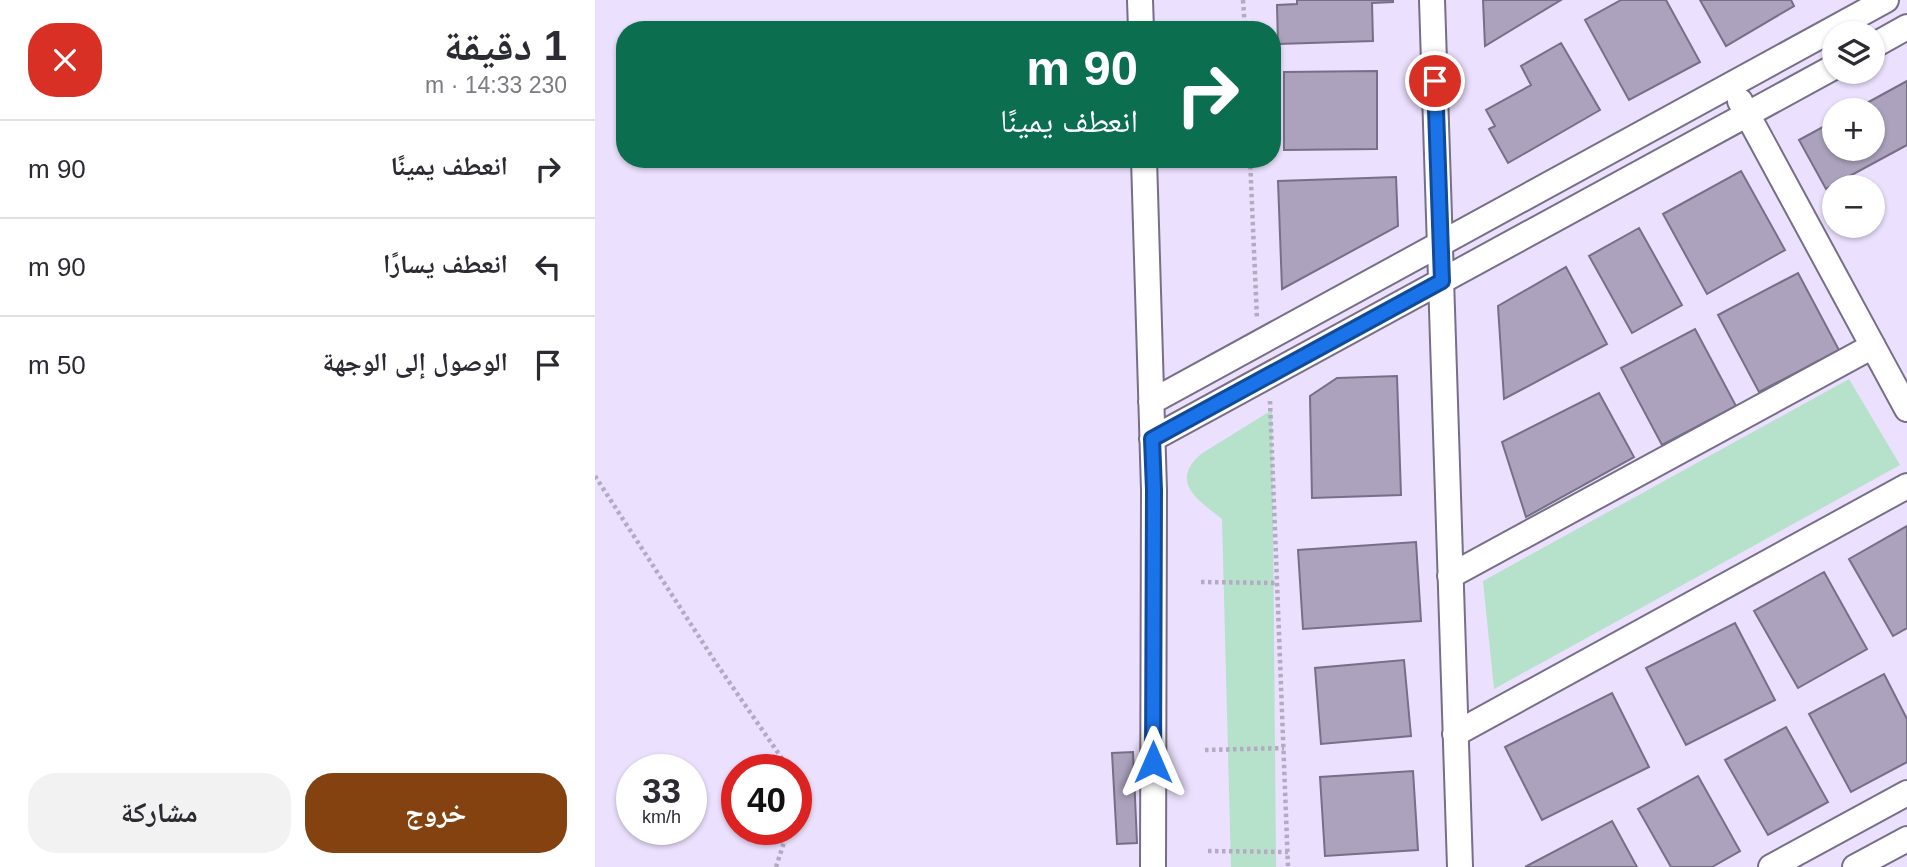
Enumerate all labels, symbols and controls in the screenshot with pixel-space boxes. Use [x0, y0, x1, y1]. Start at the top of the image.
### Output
map controls [1822, 21, 1885, 238]
button: layers [1822, 21, 1885, 84]
text: 1 دقيقة [444, 22, 567, 69]
button: close [28, 23, 102, 97]
text: 90 m [1026, 41, 1138, 95]
icon: right [1162, 49, 1253, 140]
pin [1405, 51, 1465, 111]
icon: arrive [1416, 62, 1454, 100]
text: 230 m · 14:33 [425, 72, 567, 98]
button: + [1822, 98, 1885, 161]
text: انعطف يمينًا [1000, 103, 1138, 139]
icon: right [529, 150, 567, 188]
text: انعطف يمينًا [391, 151, 508, 181]
text: 90 m [28, 154, 86, 184]
button: − [1822, 175, 1885, 238]
icon: left [529, 248, 567, 286]
text: انعطف يسارًا [383, 249, 508, 279]
text: 90 m [28, 252, 86, 282]
icon: arrive [529, 346, 567, 384]
text: الوصول إلى الوجهة [323, 347, 508, 377]
text: 50 m [28, 350, 86, 380]
position arrow [1116, 725, 1190, 799]
speed limit sign: 40 [721, 754, 812, 845]
text: 33 [642, 771, 681, 810]
button: مشاركة [28, 773, 291, 853]
button: خروج [305, 773, 567, 853]
text: km/h [642, 807, 681, 827]

